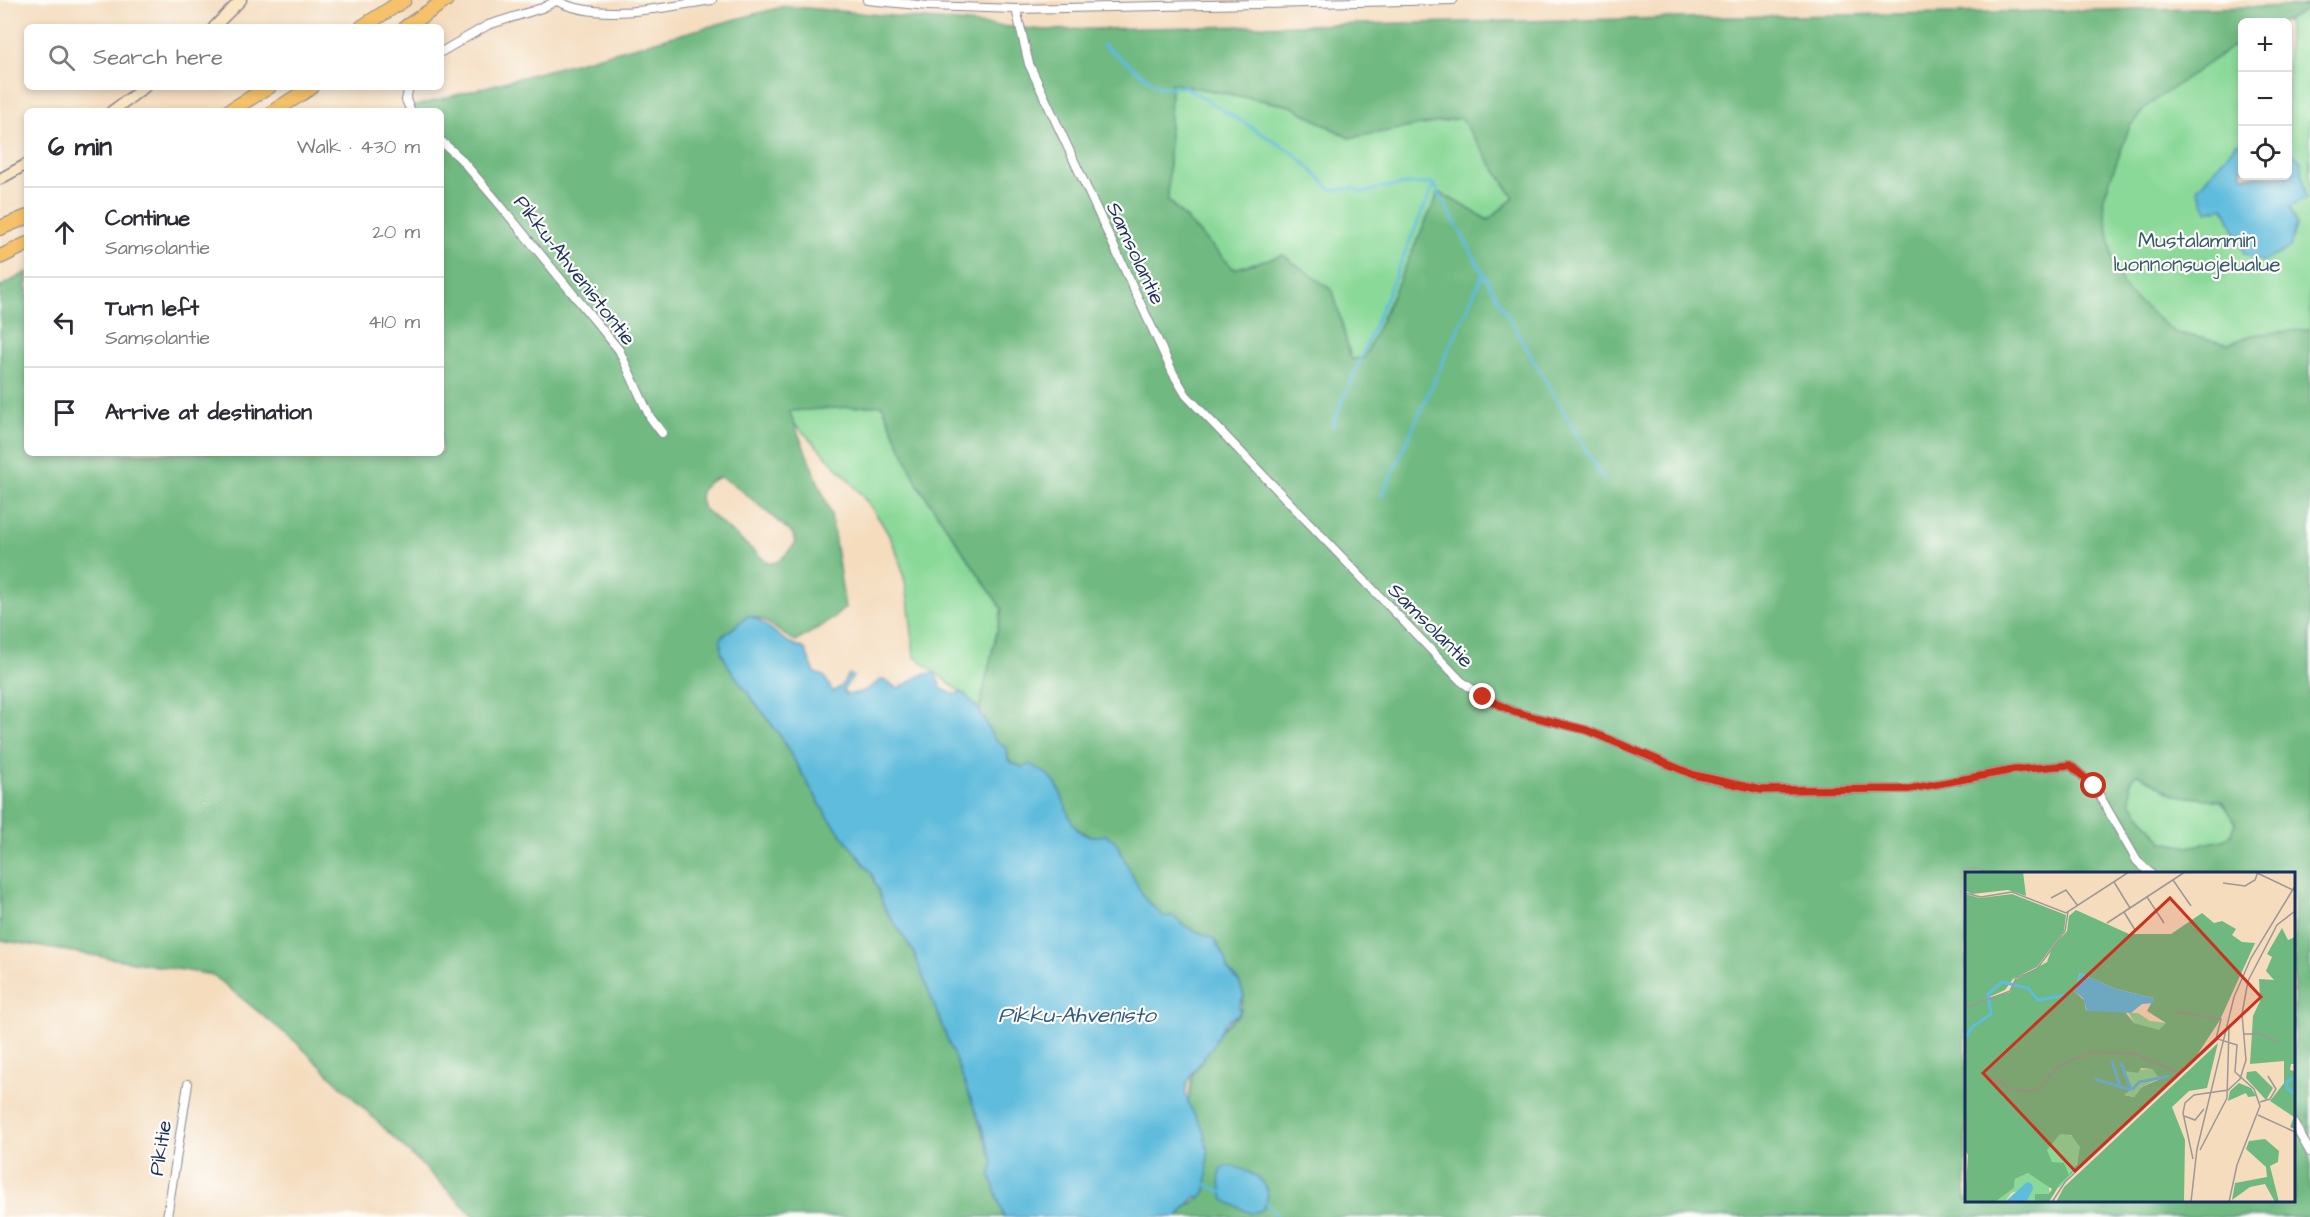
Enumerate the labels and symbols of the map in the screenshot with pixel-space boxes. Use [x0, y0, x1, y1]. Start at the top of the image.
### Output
street label: Pikku-Ahvenistontie [507, 189, 643, 352]
street label: Samsolantie [1099, 197, 1172, 309]
park label: Mustalammin luonnonsuojelualue [2113, 226, 2281, 279]
street label: Samsolantie [1381, 576, 1480, 675]
route end [1469, 683, 1495, 709]
route start [2080, 772, 2106, 798]
inset map [1965, 872, 2295, 1202]
water label: Pikku-Ahvenisto [998, 1000, 1157, 1031]
street label: Pikitie [142, 1118, 179, 1178]

